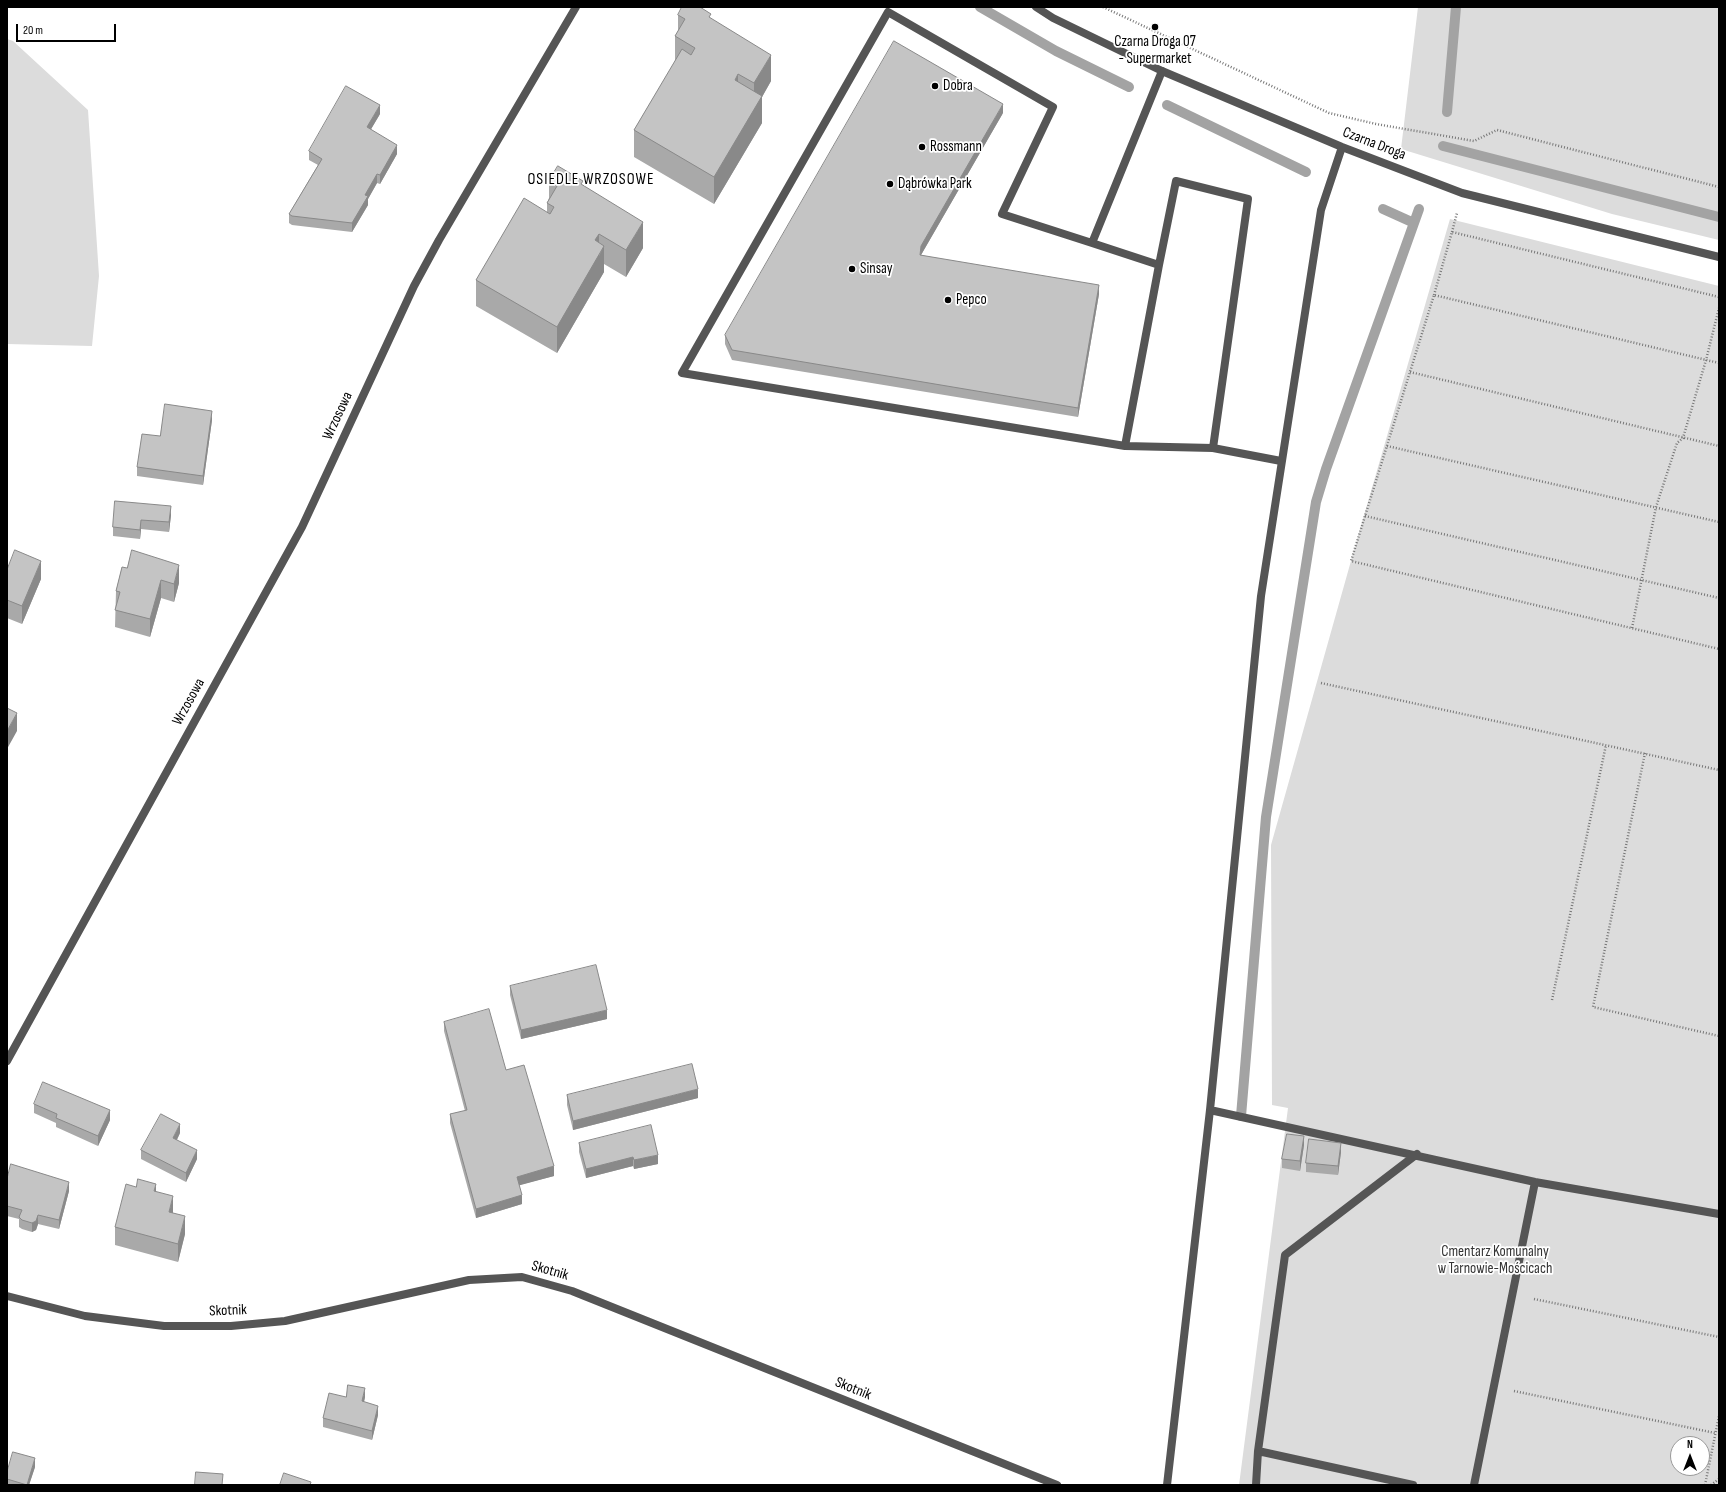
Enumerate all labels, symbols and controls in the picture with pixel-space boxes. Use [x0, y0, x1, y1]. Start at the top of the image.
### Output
scale bar [18, 16, 118, 42]
marker: Czarna Droga 07 - Supermarket [1150, 22, 1160, 32]
text: 20 m [23, 23, 43, 38]
place label: Czarna Droga 07 - Supermarket [1114, 33, 1196, 68]
place label: Dobra [943, 77, 973, 95]
marker: Dobra [930, 81, 940, 91]
street label: Czarna Droga [1340, 124, 1408, 164]
place label: Rossmann [930, 138, 982, 156]
marker: Rossmann [917, 142, 927, 152]
district label: OSIEDLE WRZOSOWE [528, 170, 654, 190]
place label: Dąbrówka Park [898, 175, 972, 193]
marker: Dąbrówka Park [885, 179, 895, 189]
place label: Sinsay [860, 260, 892, 278]
marker: Sinsay [847, 264, 857, 274]
place label: Pepco [956, 291, 987, 309]
marker: Pepco [943, 295, 953, 305]
street label: Wrzosowa [319, 389, 357, 443]
street label: Wrzosowa [169, 675, 209, 729]
park label: Cmentarz Komunalny w Tarnowie-Mościcach [1438, 1243, 1552, 1278]
street label: Skotnik [529, 1257, 571, 1285]
street label: Skotnik [209, 1301, 247, 1321]
street label: Skotnik [832, 1374, 874, 1404]
north arrow [1670, 1436, 1710, 1476]
text: N [1687, 1438, 1693, 1451]

